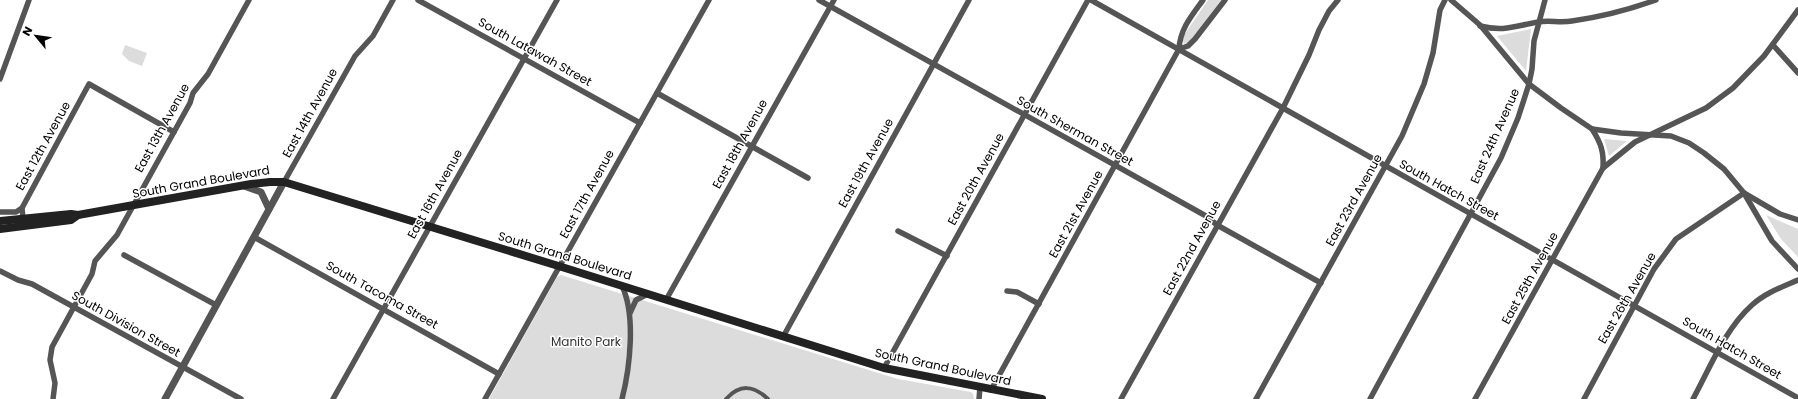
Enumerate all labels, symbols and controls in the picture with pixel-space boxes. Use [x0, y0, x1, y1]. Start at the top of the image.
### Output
street label: South Latawah Street [475, 13, 595, 90]
north arrow [16, 16, 56, 56]
text: N [18, 24, 36, 39]
street label: East 14th Avenue [278, 65, 341, 161]
street label: East 13th Avenue [130, 80, 193, 175]
street label: East 24th Avenue [1466, 85, 1523, 186]
street label: South Sherman Street [1014, 91, 1137, 170]
street label: East 18th Avenue [708, 96, 771, 192]
street label: East 12th Avenue [11, 98, 74, 193]
street label: East 19th Avenue [834, 115, 897, 211]
street label: East 20th Avenue [943, 130, 1008, 228]
street label: East 16th Avenue [403, 146, 466, 242]
street label: East 17th Avenue [555, 146, 618, 241]
street label: East 23rd Avenue [1321, 151, 1386, 249]
street label: South Hatch Street [1396, 155, 1502, 224]
street label: South Grand Boulevard [131, 161, 271, 202]
street label: East 21st Avenue [1044, 167, 1107, 261]
street label: East 22nd Avenue [1158, 197, 1225, 298]
street label: South Grand Boulevard [496, 227, 634, 284]
street label: East 25th Avenue [1497, 229, 1562, 327]
street label: East 26th Avenue [1593, 249, 1660, 347]
street label: South Tacoma Street [323, 257, 441, 333]
street label: South Division Street [69, 287, 184, 360]
street label: South Hatch Street [1680, 312, 1785, 383]
park label: Manito Park [551, 333, 622, 350]
street label: South Grand Boulevard [873, 344, 1013, 389]

